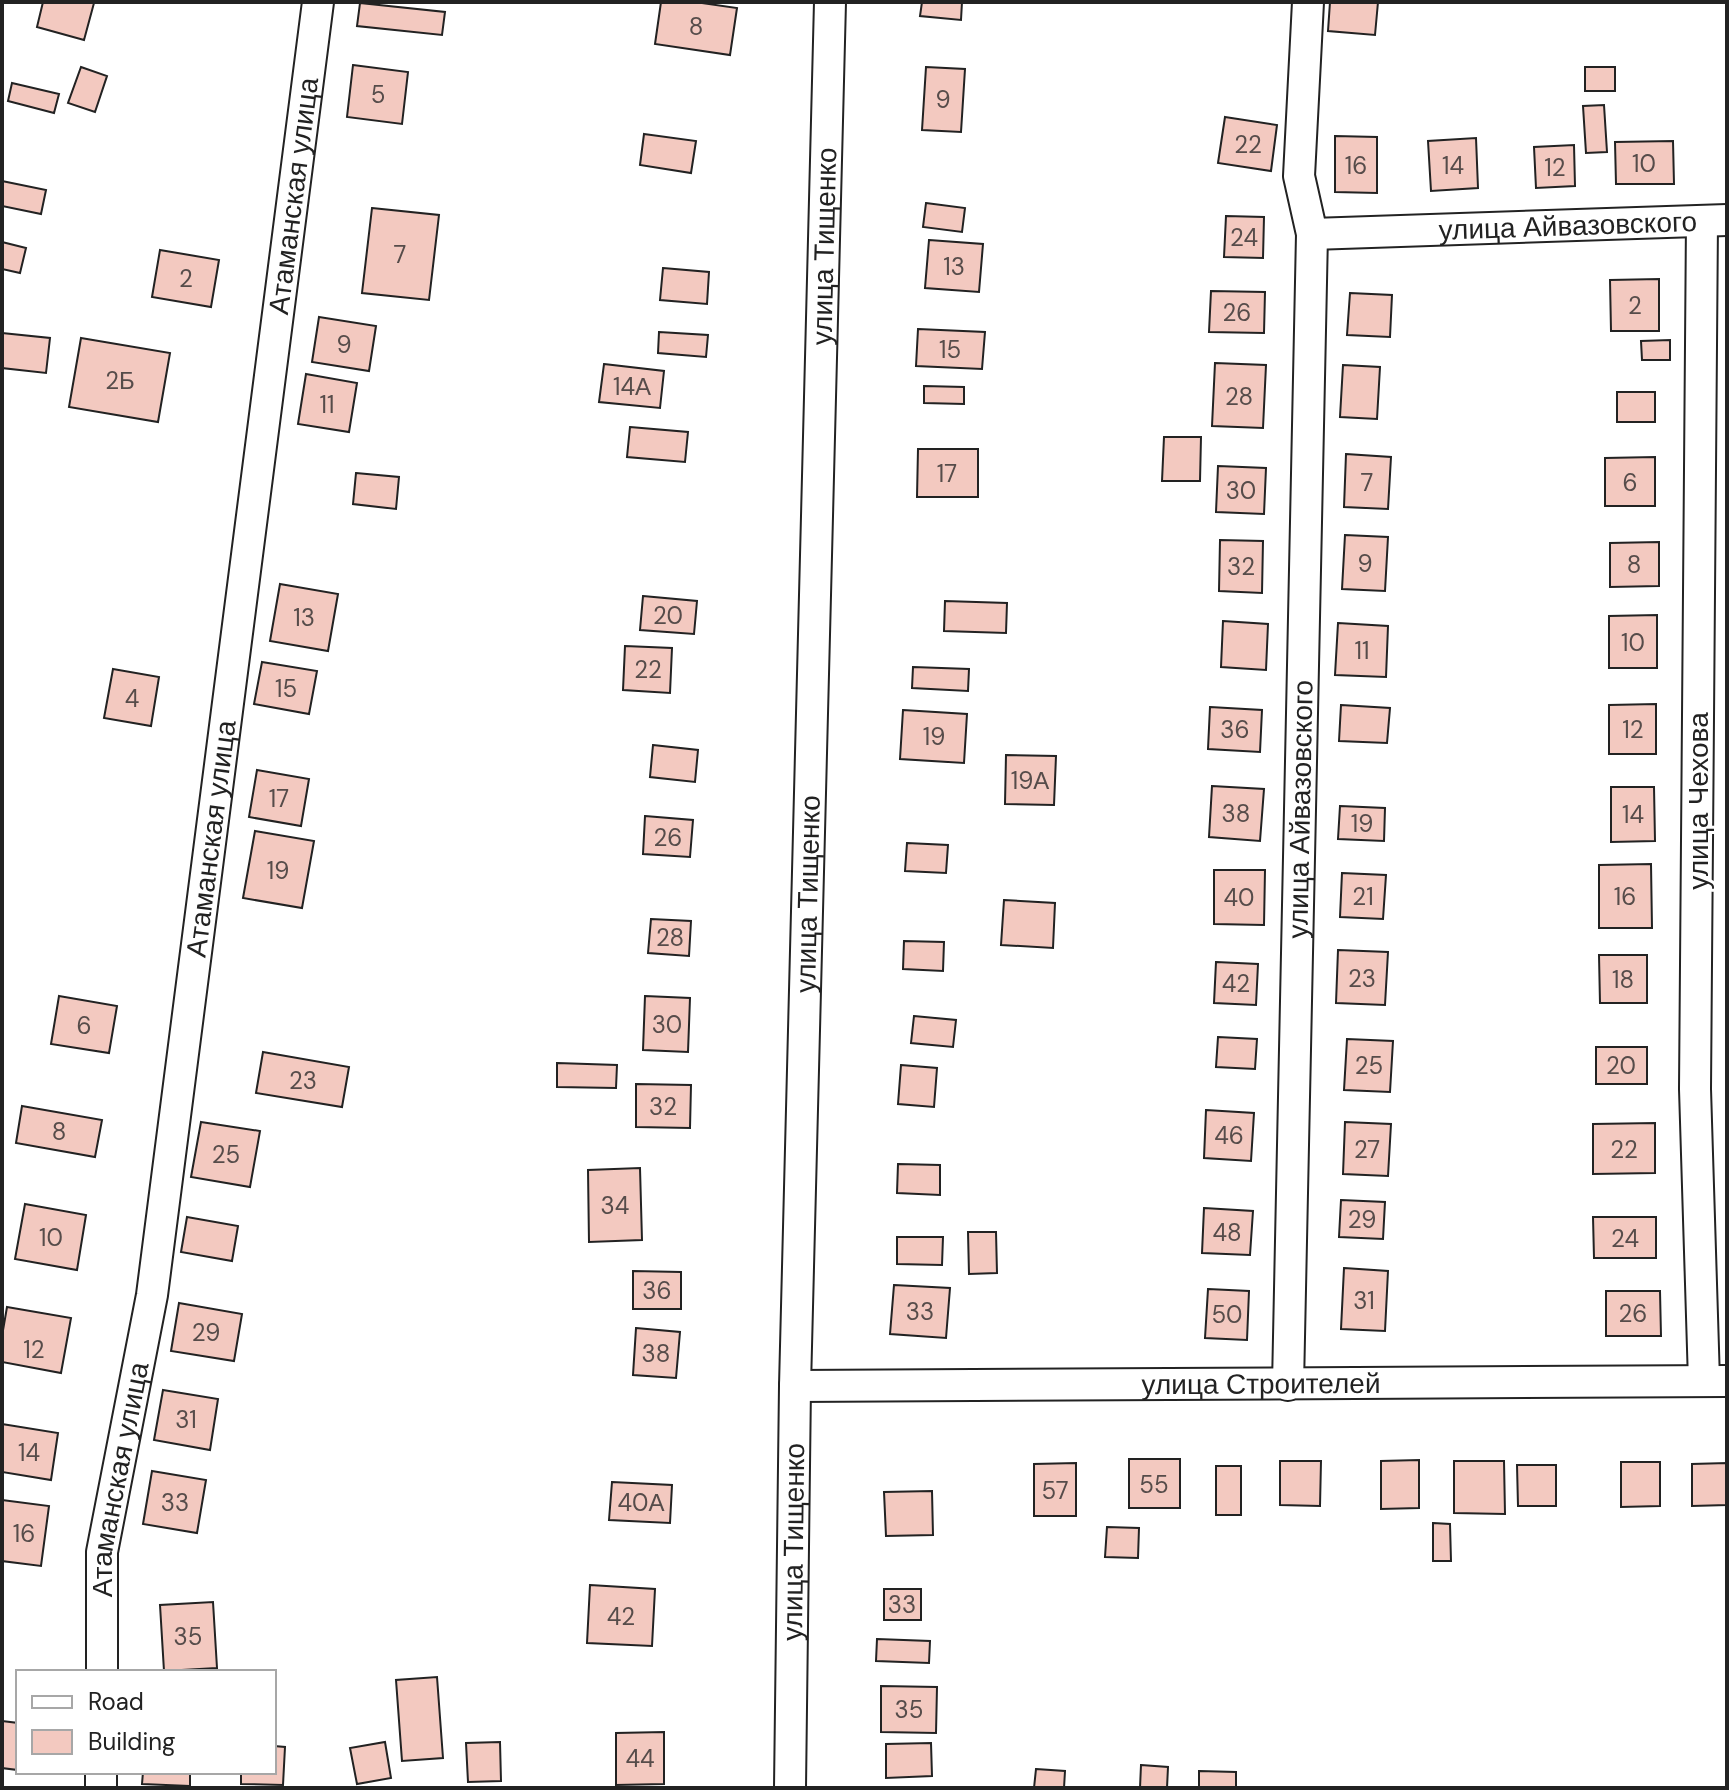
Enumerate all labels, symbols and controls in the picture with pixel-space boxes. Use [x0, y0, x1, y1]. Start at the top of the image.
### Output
house number: 8 [689, 11, 703, 42]
street label: Атаманская улица [260, 75, 327, 316]
house number: 5 [371, 79, 385, 110]
house number: 9 [935, 84, 951, 115]
house number: 22 [1234, 129, 1262, 160]
street label: улица Тищенко [803, 147, 845, 346]
house number: 10 [1632, 148, 1656, 179]
house number: 16 [1345, 150, 1367, 181]
house number: 14 [1442, 150, 1464, 181]
house number: 12 [1544, 152, 1566, 183]
street label: улица Айвазовского [1438, 203, 1698, 248]
house number: 24 [1230, 222, 1258, 253]
house number: 7 [394, 239, 406, 270]
house number: 13 [943, 251, 965, 282]
house number: 2 [179, 263, 193, 294]
house number: 2 [1628, 290, 1642, 321]
house number: 26 [1223, 297, 1251, 328]
house number: 9 [336, 329, 352, 360]
house number: 15 [939, 334, 961, 365]
house number: 2Б [105, 365, 135, 396]
house number: 14А [613, 371, 651, 402]
house number: 28 [1225, 381, 1253, 412]
house number: 11 [320, 389, 334, 420]
house number: 17 [937, 458, 957, 489]
house number: 7 [1361, 467, 1373, 498]
house number: 6 [1622, 467, 1638, 498]
house number: 30 [1226, 475, 1256, 506]
house number: 9 [1357, 548, 1373, 579]
house number: 8 [1627, 549, 1641, 580]
house number: 32 [1227, 551, 1255, 582]
house number: 20 [653, 600, 683, 631]
house number: 13 [293, 602, 315, 633]
house number: 10 [1621, 627, 1645, 658]
house number: 11 [1355, 635, 1369, 666]
house number: 22 [634, 654, 662, 685]
house number: 15 [275, 673, 297, 704]
street label: улица Айвазовского [1279, 679, 1321, 939]
house number: 4 [125, 683, 139, 714]
street label: улица Чехова [1680, 712, 1717, 890]
house number: 36 [1220, 714, 1250, 745]
house number: 12 [1622, 714, 1644, 745]
street label: Атаманская улица [177, 717, 244, 959]
house number: 19 [923, 721, 945, 752]
house number: 19А [1011, 765, 1049, 796]
house number: 17 [269, 783, 289, 814]
street label: улица Тищенко [786, 795, 828, 994]
house number: 38 [1222, 798, 1250, 829]
house number: 14 [1622, 799, 1644, 830]
house number: 19 [1351, 808, 1373, 839]
house number: 26 [654, 822, 682, 853]
house number: 19 [267, 855, 289, 886]
house number: 21 [1352, 881, 1374, 912]
house number: 16 [1614, 881, 1636, 912]
house number: 40 [1224, 882, 1254, 913]
house number: 28 [656, 922, 684, 953]
house number: 23 [1348, 963, 1376, 994]
house number: 18 [1612, 964, 1634, 995]
house number: 42 [1222, 968, 1250, 999]
house number: 30 [652, 1009, 682, 1040]
house number: 6 [76, 1010, 92, 1041]
house number: 25 [1355, 1050, 1383, 1081]
house number: 20 [1606, 1050, 1636, 1081]
house number: 23 [289, 1065, 317, 1096]
house number: 32 [649, 1091, 677, 1122]
house number: 8 [52, 1116, 66, 1147]
house number: 46 [1214, 1120, 1244, 1151]
house number: 27 [1354, 1134, 1380, 1165]
house number: 22 [1610, 1134, 1638, 1165]
house number: 25 [212, 1139, 240, 1170]
house number: 34 [601, 1190, 629, 1221]
house number: 29 [1348, 1204, 1376, 1235]
house number: 48 [1212, 1217, 1242, 1248]
house number: 10 [39, 1222, 63, 1253]
house number: 24 [1611, 1223, 1639, 1254]
house number: 36 [642, 1275, 672, 1306]
house number: 31 [1353, 1285, 1375, 1316]
house number: 33 [906, 1296, 934, 1327]
house number: 26 [1619, 1298, 1647, 1329]
house number: 50 [1211, 1299, 1243, 1330]
house number: 29 [192, 1317, 220, 1348]
house number: 12 [23, 1334, 45, 1365]
house number: 38 [642, 1338, 670, 1369]
street label: Атаманская улица [84, 1358, 157, 1597]
street label: улица Строителей [1141, 1364, 1381, 1403]
house number: 31 [175, 1404, 197, 1435]
house number: 14 [18, 1437, 40, 1468]
street label: улица Тищенко [773, 1443, 813, 1641]
house number: 55 [1139, 1469, 1169, 1500]
house number: 57 [1041, 1475, 1069, 1506]
house number: 33 [161, 1487, 189, 1518]
house number: 40А [618, 1487, 665, 1518]
house number: 16 [13, 1518, 35, 1549]
house number: 33 [888, 1589, 916, 1620]
house number: 42 [607, 1601, 635, 1632]
house number: 35 [174, 1621, 202, 1652]
legend [16, 1670, 276, 1774]
text: Road [88, 1686, 144, 1717]
house number: 35 [895, 1694, 923, 1725]
text: Building [88, 1726, 175, 1757]
house number: 44 [625, 1743, 655, 1774]

